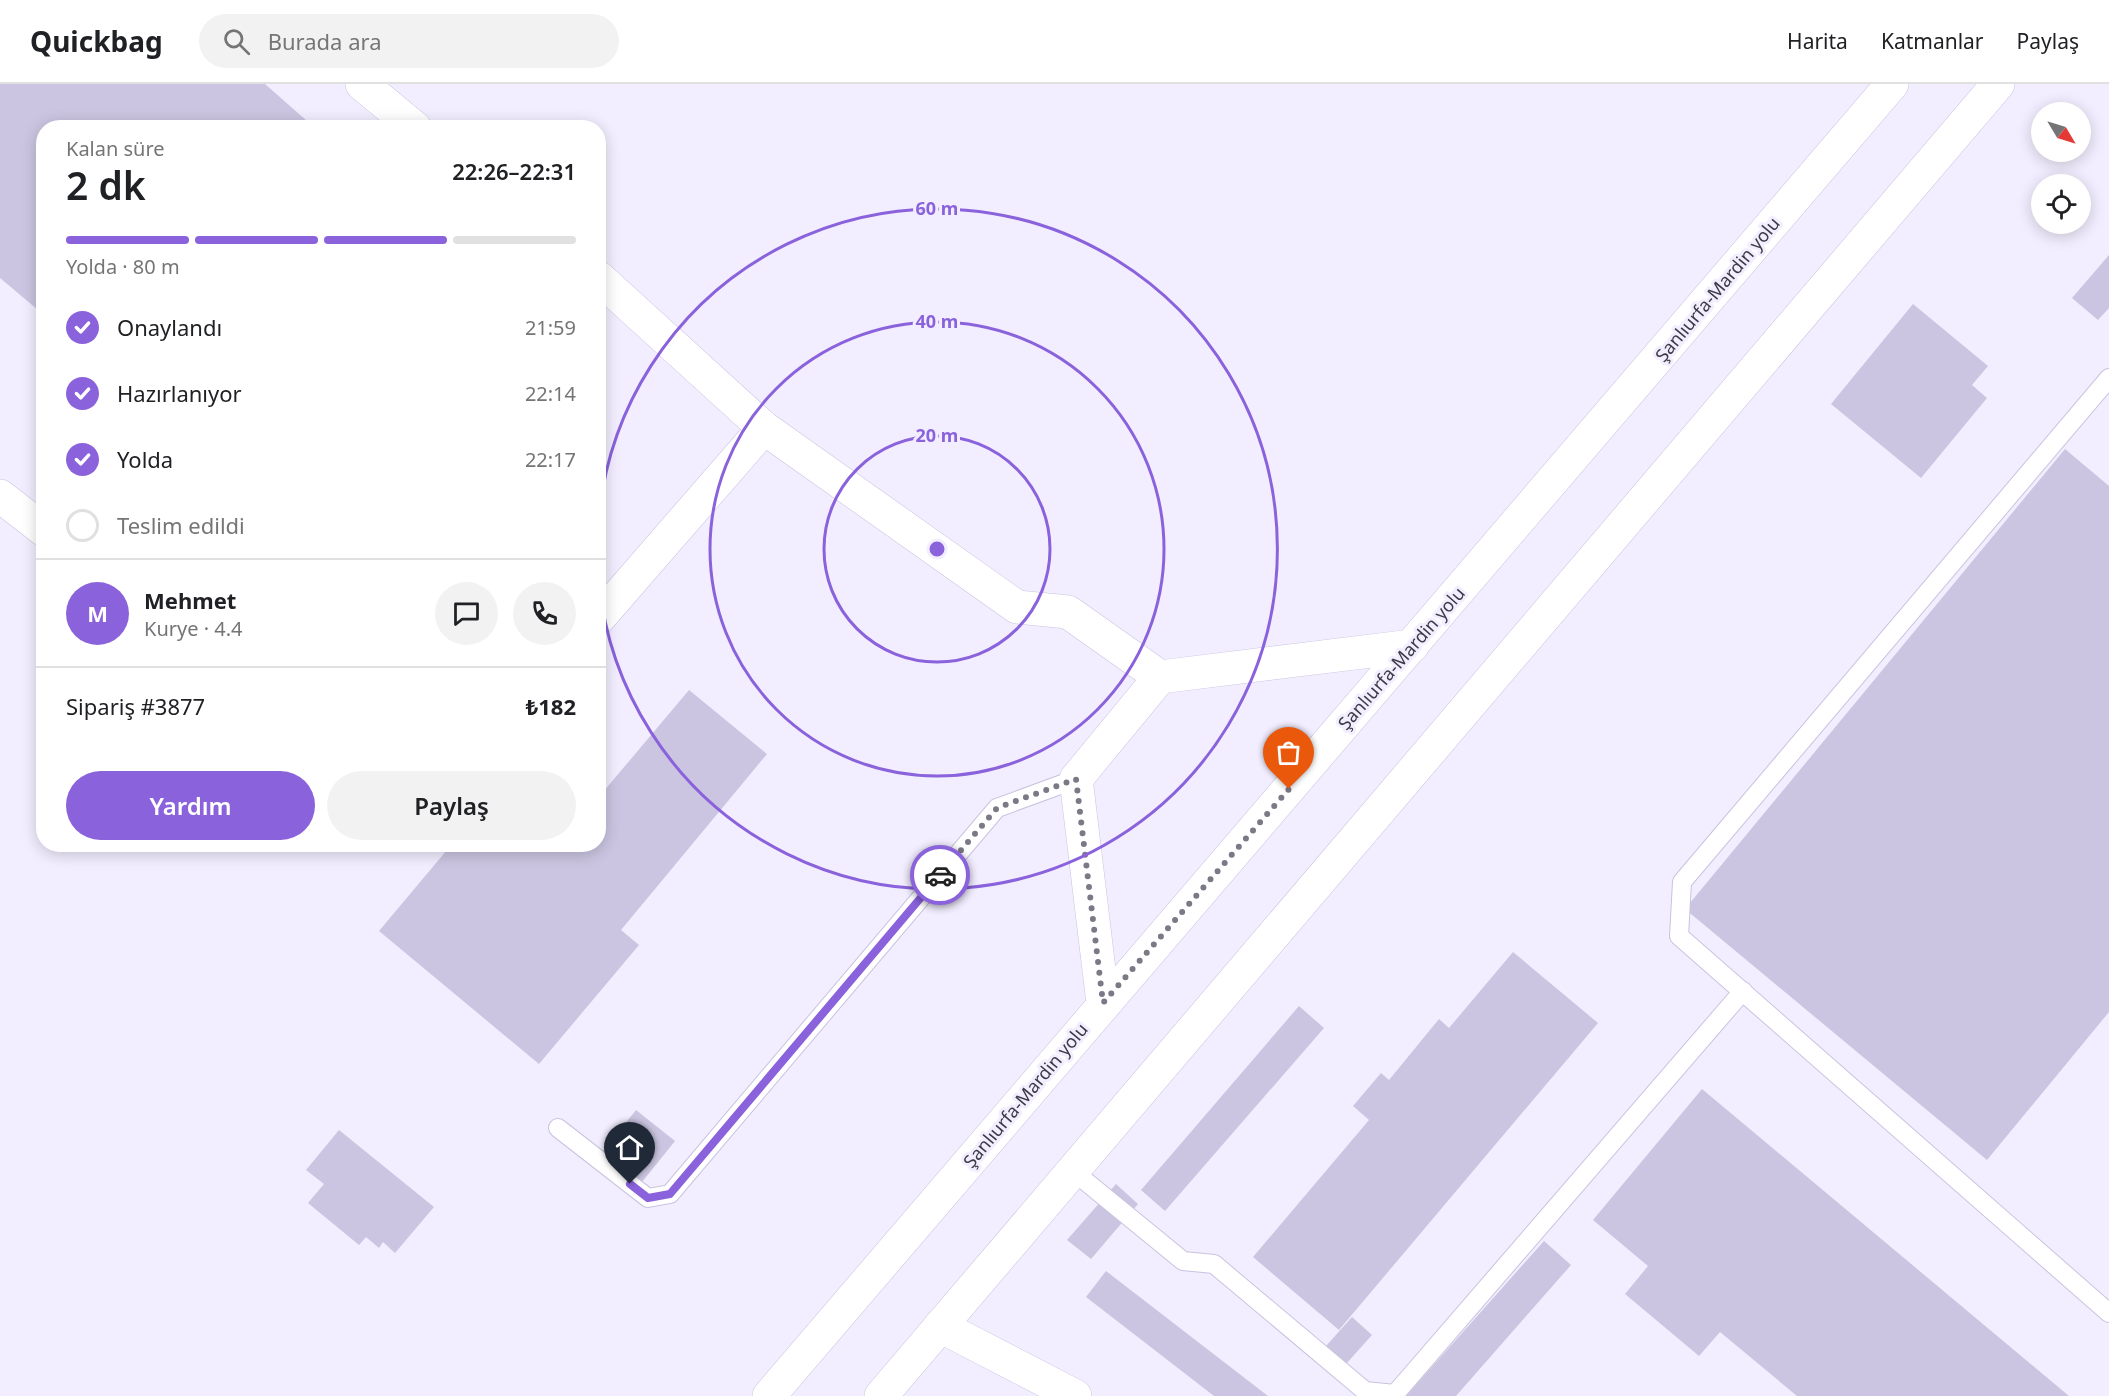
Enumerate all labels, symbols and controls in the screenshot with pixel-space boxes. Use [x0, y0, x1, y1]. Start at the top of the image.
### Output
search box [199, 14, 619, 68]
text: Quickbag [30, 22, 163, 60]
icon: search [220, 25, 253, 58]
text: Burada ara [268, 26, 382, 56]
text: Harita [1787, 27, 1848, 55]
text: Katmanlar [1881, 27, 1984, 55]
text: Paylaş [2017, 27, 2079, 55]
north arrow [2031, 102, 2091, 162]
map controls [2031, 102, 2091, 234]
text: Kalan süre [66, 135, 165, 162]
text: 22:26–22:31 [452, 156, 576, 186]
text: 2 dk [66, 158, 146, 211]
button: locate [2031, 174, 2091, 234]
text: 60 m [916, 196, 958, 220]
street label: Şanlıurfa-Mardin yolu [1649, 212, 1785, 366]
text: Yolda · 80 m [66, 253, 180, 280]
text: 40 m [916, 309, 958, 333]
icon: check [66, 311, 99, 344]
text: Onaylandı [117, 312, 222, 342]
text: 21:59 [525, 314, 576, 341]
icon: check [66, 377, 99, 410]
text: Hazırlanıyor [117, 378, 242, 408]
text: 22:14 [525, 380, 576, 407]
text: 20 m [916, 423, 958, 447]
icon: check [66, 443, 99, 476]
text: Yolda [117, 444, 173, 474]
text: 22:17 [525, 446, 576, 473]
text: Teslim edildi [117, 510, 245, 540]
centre of rings [927, 539, 947, 559]
street label: Şanlıurfa-Mardin yolu [1332, 581, 1470, 735]
button: chat [435, 582, 498, 645]
button: phone [513, 582, 576, 645]
text: Mehmet [144, 585, 236, 615]
text: M [87, 598, 108, 628]
text: Kurye · 4.4 [144, 615, 242, 642]
text: Sipariş #3877 [66, 691, 205, 721]
text: ₺182 [526, 691, 576, 721]
pin [1263, 727, 1314, 789]
icon: bag [1272, 736, 1305, 769]
button: Yardım [66, 771, 315, 840]
button: Paylaş [327, 771, 576, 840]
courier [910, 845, 970, 905]
icon: car [924, 859, 957, 892]
street label: Şanlıurfa-Mardin yolu [957, 1018, 1093, 1172]
pin [604, 1122, 655, 1184]
icon: home [613, 1131, 646, 1164]

